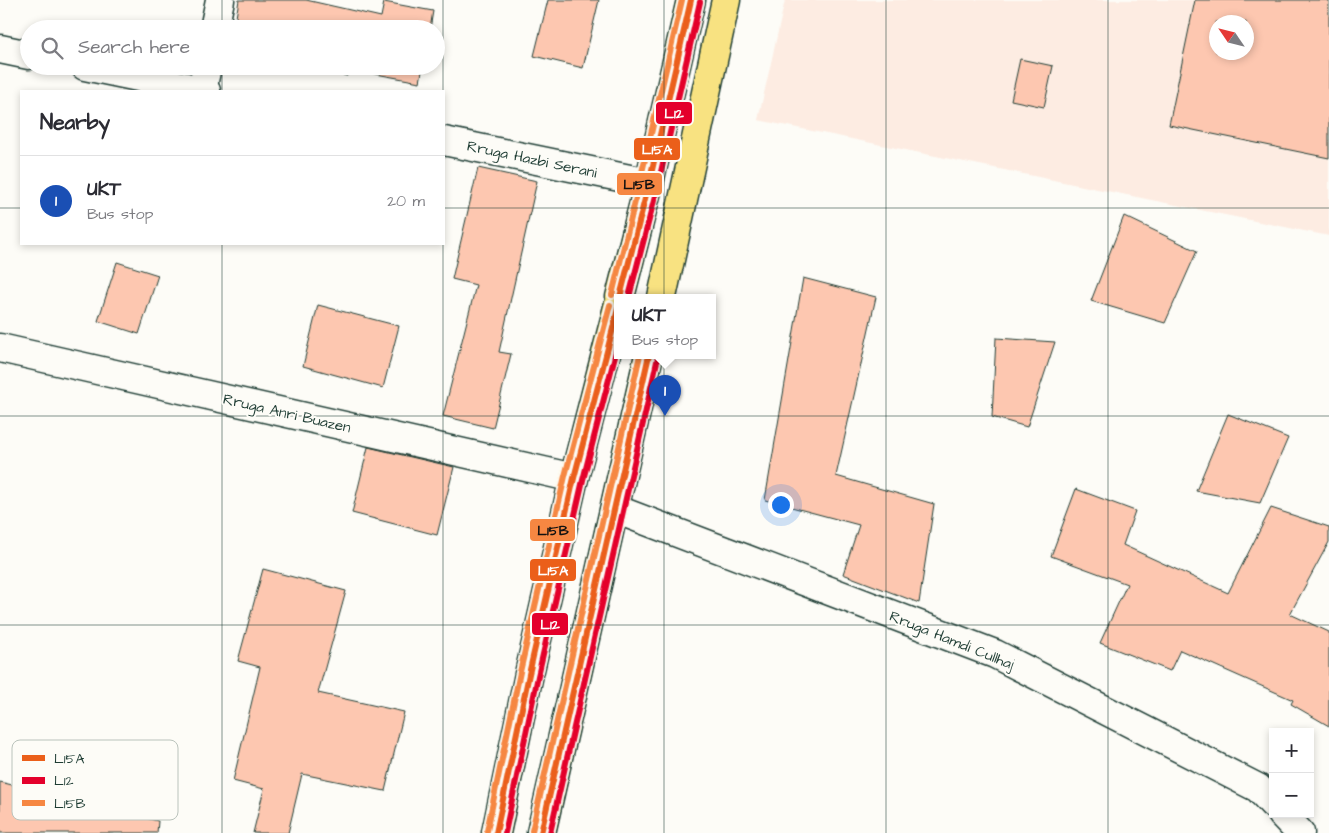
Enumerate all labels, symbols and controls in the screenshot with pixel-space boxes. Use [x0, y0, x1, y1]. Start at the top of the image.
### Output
north arrow [1209, 15, 1254, 60]
search box [20, 20, 445, 75]
icon: search [38, 34, 66, 62]
text: Search here [78, 34, 190, 61]
line badge: L12 [655, 101, 693, 125]
text: L12 [664, 104, 685, 124]
text: Nearby [40, 108, 110, 137]
street label: Rruga Hazbi Serani [465, 135, 599, 185]
line badge: L15A [633, 137, 681, 161]
text: L15A [642, 140, 673, 160]
line badge: L15B [616, 172, 663, 196]
text: L15B [623, 175, 655, 195]
text: UKT [87, 176, 121, 203]
text: 1 [55, 190, 57, 212]
text: 20 m [387, 190, 425, 212]
text: Bus stop [87, 203, 153, 225]
popup [614, 294, 716, 359]
text: UKT [632, 302, 666, 329]
text: Bus stop [632, 329, 698, 351]
pin: 1 [649, 375, 681, 416]
street label: Rruga Anri Buazen [221, 389, 353, 439]
your location [768, 492, 794, 518]
line badge: L15B [529, 518, 576, 542]
text: L15B [537, 521, 569, 541]
line badge: L15A [529, 558, 577, 582]
text: L15A [538, 561, 569, 581]
street label: Rruga Hamdi Cullhaj [886, 606, 1018, 676]
line badge: L12 [531, 612, 569, 636]
text: L12 [540, 615, 561, 635]
map controls [1269, 728, 1314, 818]
button: + [1269, 728, 1314, 773]
legend [12, 740, 178, 820]
text: L15A [54, 749, 84, 769]
text: L12 [54, 771, 74, 791]
button: − [1269, 773, 1314, 818]
text: L15B [54, 794, 85, 814]

